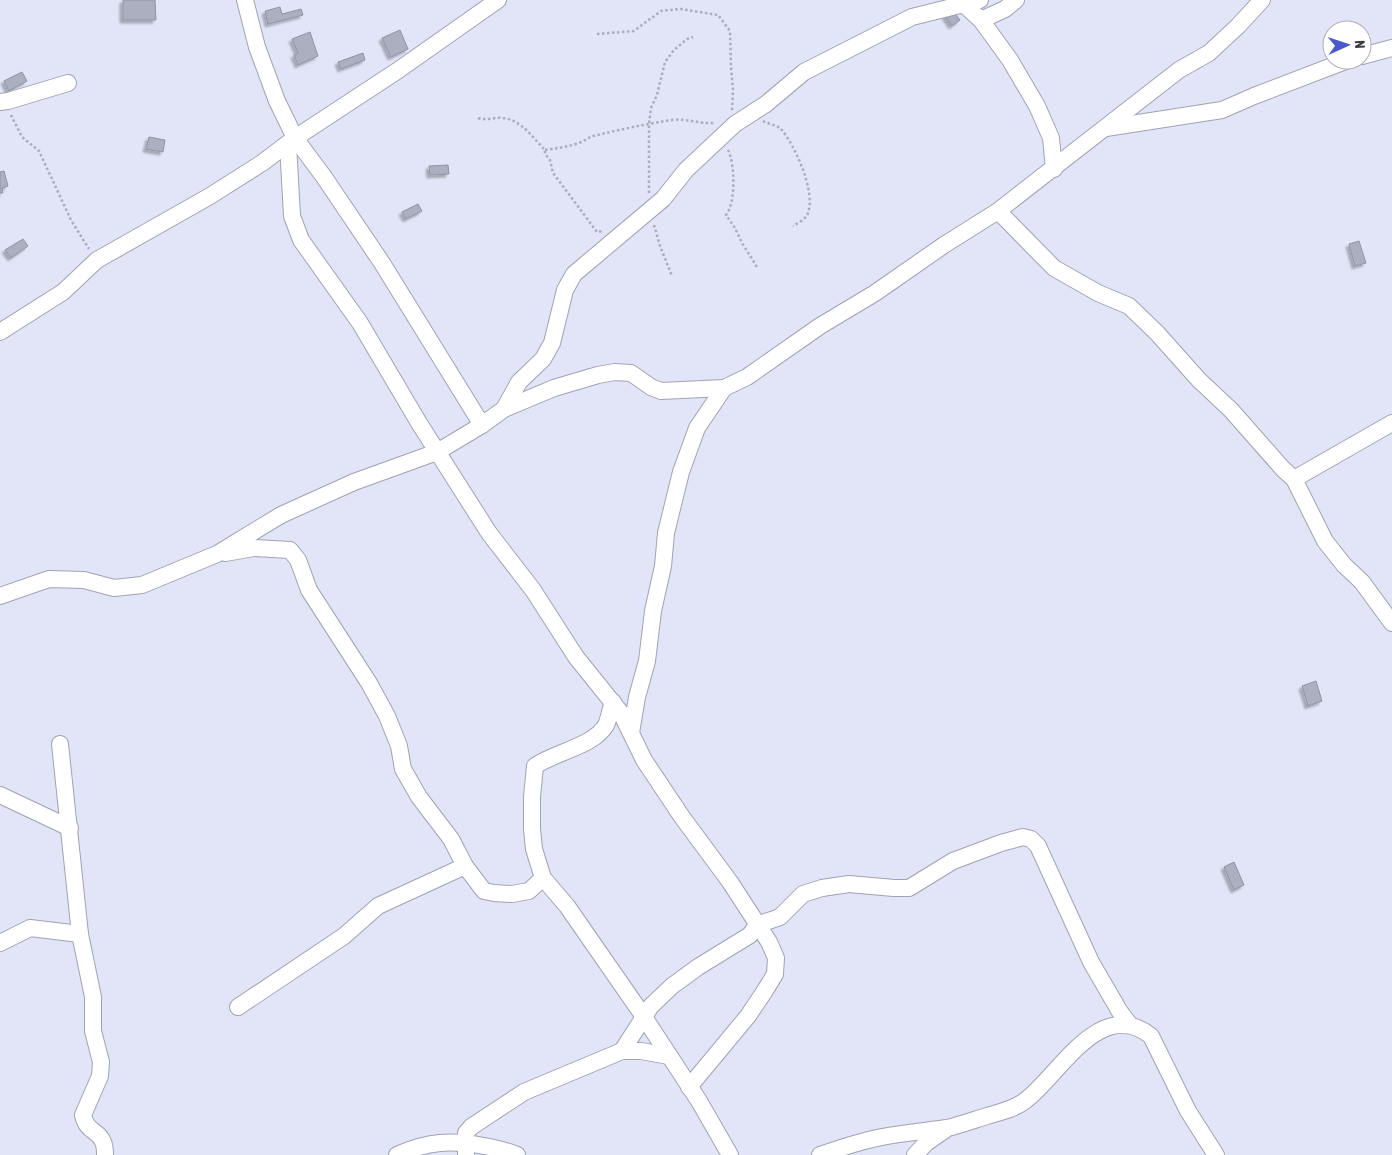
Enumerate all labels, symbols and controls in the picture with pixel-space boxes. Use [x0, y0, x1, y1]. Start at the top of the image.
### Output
north arrow [1322, 20, 1372, 70]
text: N [1352, 40, 1368, 49]

